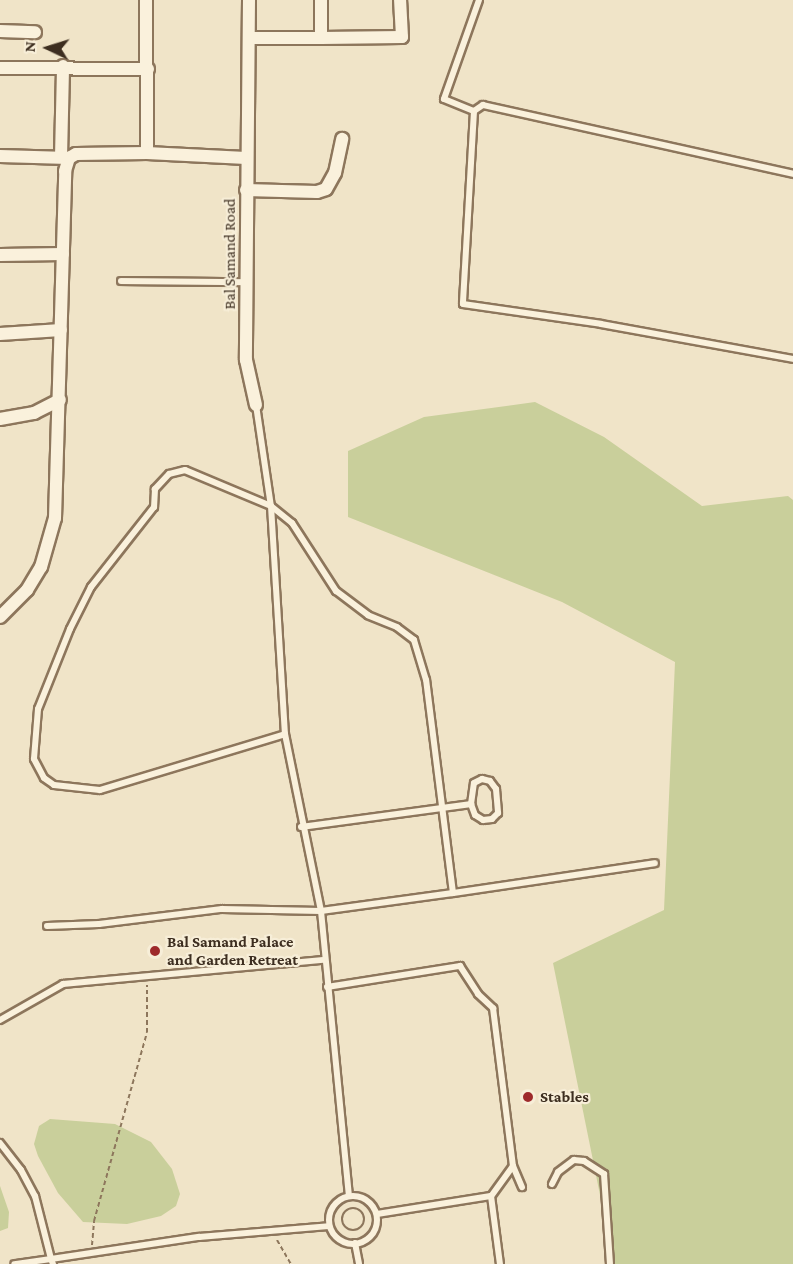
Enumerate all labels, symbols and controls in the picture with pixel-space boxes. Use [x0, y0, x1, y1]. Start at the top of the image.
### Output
north arrow [18, 18, 78, 78]
text: N [21, 41, 38, 53]
street label: Bal Samand Road [220, 199, 240, 309]
place label: Bal Samand Palace and Garden Retreat [167, 932, 298, 970]
marker: Bal Samand Palace and Garden Retreat [148, 944, 162, 958]
place label: Stables [540, 1087, 589, 1107]
marker: Stables [521, 1090, 535, 1104]

